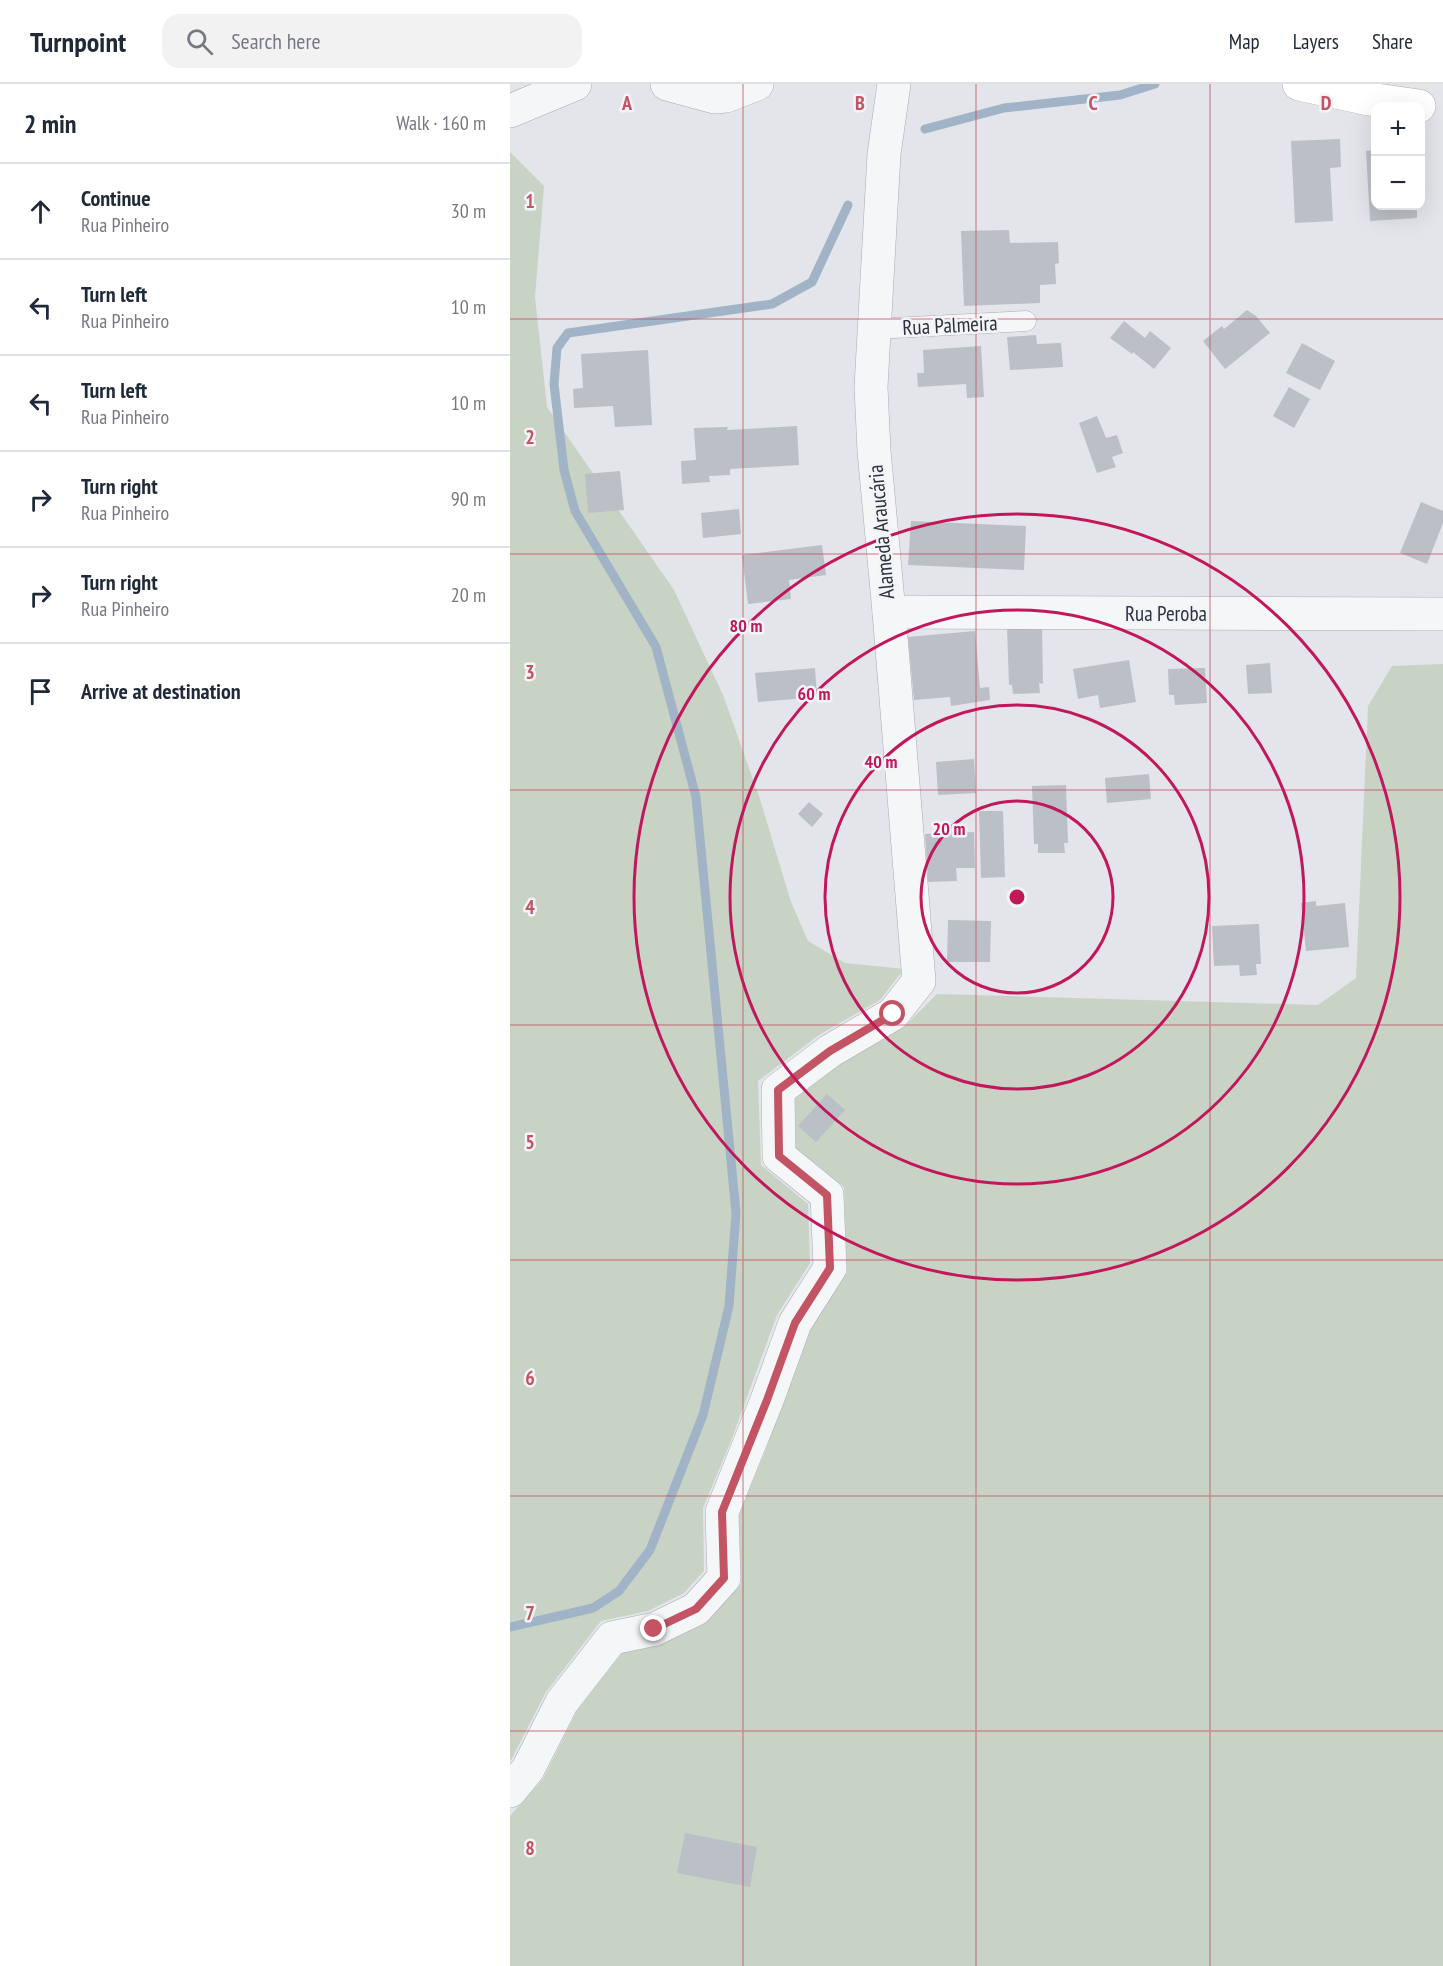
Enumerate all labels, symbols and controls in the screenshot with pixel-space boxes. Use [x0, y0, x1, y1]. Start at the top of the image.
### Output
search box [162, 14, 582, 68]
text: Turnpoint [30, 23, 126, 60]
icon: search [183, 25, 216, 58]
text: Search here [231, 27, 321, 55]
text: Map [1229, 28, 1260, 55]
text: Layers [1293, 28, 1339, 55]
text: Share [1372, 28, 1413, 55]
text: A [621, 90, 633, 116]
text: B [855, 90, 865, 116]
text: C [1088, 90, 1098, 116]
text: D [1321, 90, 1332, 116]
map controls [1371, 102, 1425, 210]
button: + [1371, 102, 1425, 156]
text: 2 min [24, 107, 77, 140]
text: Walk · 160 m [396, 110, 486, 136]
button: − [1371, 156, 1425, 210]
text: Continue [81, 184, 151, 212]
text: 1 [525, 188, 535, 214]
icon: ahead [24, 195, 57, 228]
text: 30 m [451, 198, 486, 224]
text: Rua Pinheiro [81, 212, 169, 238]
text: Turn left [81, 280, 147, 308]
icon: left [24, 291, 57, 324]
text: 10 m [451, 294, 486, 320]
text: Rua Pinheiro [81, 308, 169, 334]
street label: Rua Palmeira [902, 309, 998, 341]
text: Turn left [81, 376, 147, 404]
icon: left [24, 387, 57, 420]
text: 10 m [451, 390, 486, 416]
text: Rua Pinheiro [81, 404, 169, 430]
text: 2 [525, 424, 535, 450]
street label: Alameda Araucária [862, 464, 900, 600]
text: Turn right [81, 472, 158, 500]
icon: right [24, 483, 57, 516]
text: 90 m [451, 486, 486, 512]
text: Rua Pinheiro [81, 500, 169, 526]
text: Turn right [81, 568, 158, 596]
icon: right [24, 579, 57, 612]
text: 20 m [451, 582, 486, 608]
text: Rua Pinheiro [81, 596, 169, 622]
street label: Rua Peroba [1125, 600, 1207, 627]
text: 80 m [730, 614, 762, 637]
text: 3 [525, 659, 535, 685]
icon: arrive [24, 675, 57, 708]
text: Arrive at destination [81, 677, 241, 705]
text: 60 m [798, 682, 830, 705]
text: 40 m [865, 750, 897, 773]
text: 20 m [933, 817, 965, 840]
centre of rings [1007, 887, 1027, 907]
text: 4 [525, 894, 535, 920]
route start [879, 1000, 905, 1026]
text: 5 [525, 1129, 535, 1155]
text: 6 [525, 1365, 535, 1391]
text: 7 [525, 1600, 535, 1626]
route end [640, 1615, 666, 1641]
text: 8 [525, 1835, 535, 1861]

